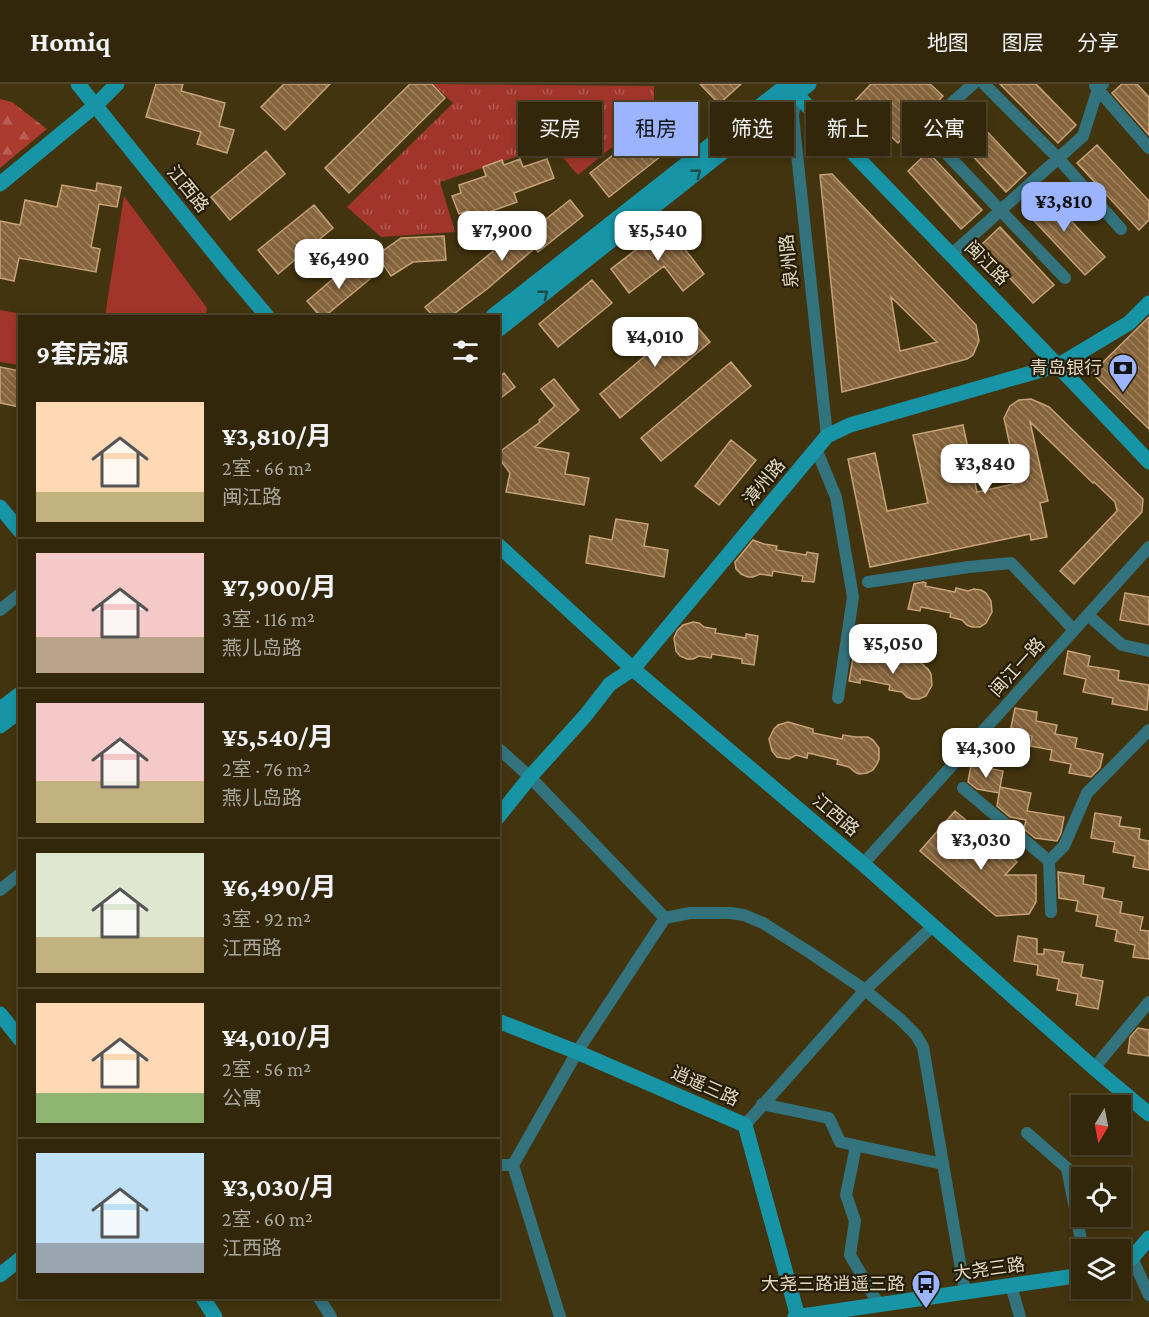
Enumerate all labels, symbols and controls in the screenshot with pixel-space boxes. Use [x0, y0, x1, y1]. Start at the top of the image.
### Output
text: Homiq [30, 26, 111, 57]
text: 地图 [927, 31, 969, 55]
text: 图层 [1002, 31, 1044, 55]
text: 分享 [1077, 31, 1119, 55]
chip: 买房 [518, 102, 602, 156]
chip: 租房 [614, 102, 698, 156]
chip: 筛选 [710, 102, 794, 156]
chip: 新上 [806, 102, 890, 156]
chip: 公寓 [902, 102, 986, 156]
street label: 江西路 [163, 162, 213, 216]
one-way arrow [690, 169, 701, 180]
pin: ¥3,810 [1015, 182, 1113, 233]
text: ¥3,810 [1035, 190, 1093, 212]
pin: ¥7,900 [453, 211, 551, 262]
pin: ¥5,540 [609, 211, 707, 262]
text: ¥7,900 [472, 219, 532, 241]
text: ¥5,540 [629, 219, 687, 241]
street label: 泉州路 [776, 233, 802, 289]
street label: 闽江路 [961, 237, 1013, 289]
pin: ¥6,490 [290, 239, 388, 290]
text: ¥6,490 [309, 247, 369, 269]
one-way arrow [537, 290, 548, 301]
pin: ¥4,010 [606, 317, 704, 368]
text: ¥4,010 [626, 325, 684, 347]
icon: filters [449, 335, 482, 368]
text: 9套房源 [36, 340, 128, 369]
bank icon: 青岛银行 [1107, 352, 1139, 394]
place label: 青岛银行 [1030, 358, 1102, 378]
text: ¥3,810/月 [222, 422, 332, 451]
icon: home [84, 426, 156, 498]
pin: ¥3,840 [936, 444, 1034, 495]
text: ¥3,840 [955, 452, 1015, 474]
street label: 漳州路 [739, 455, 789, 509]
text: 2室 · 66 m² [222, 457, 312, 479]
text: 闽江路 [222, 486, 282, 508]
text: ¥7,900/月 [222, 573, 337, 602]
icon: home [84, 577, 156, 649]
text: 3室 · 116 m² [222, 608, 315, 630]
pin: ¥5,050 [844, 624, 942, 675]
text: ¥5,050 [863, 632, 923, 654]
street label: 闽江一路 [985, 634, 1049, 700]
text: 燕儿岛路 [222, 637, 302, 659]
text: ¥5,540/月 [222, 723, 334, 752]
icon: home [84, 727, 156, 799]
pin: ¥4,300 [937, 728, 1035, 779]
text: ¥4,300 [956, 736, 1016, 758]
text: 2室 · 76 m² [222, 758, 311, 780]
text: 燕儿岛路 [222, 787, 302, 809]
street label: 江西路 [809, 790, 863, 840]
pin: ¥3,030 [932, 820, 1030, 871]
text: ¥3,030 [951, 828, 1011, 850]
text: ¥6,490/月 [222, 873, 336, 902]
icon: home [84, 877, 156, 949]
text: 3室 · 92 m² [222, 908, 311, 930]
text: 江西路 [222, 937, 282, 959]
text: ¥4,010/月 [222, 1023, 332, 1052]
icon: home [84, 1027, 156, 1099]
text: 2室 · 56 m² [222, 1058, 311, 1080]
street label: 逍遥三路 [668, 1062, 742, 1110]
text: 公寓 [222, 1087, 262, 1109]
north arrow [1071, 1095, 1131, 1155]
map controls [1071, 1095, 1131, 1299]
button: locate [1071, 1167, 1131, 1227]
text: ¥3,030/月 [222, 1173, 335, 1202]
icon: home [84, 1177, 156, 1249]
text: 2室 · 60 m² [222, 1208, 313, 1230]
text: 江西路 [222, 1237, 282, 1259]
button: layers [1071, 1239, 1131, 1299]
street label: 大尧三路 [952, 1254, 1026, 1284]
bus stop icon: 大尧三路逍遥三路 [910, 1268, 942, 1310]
place label: 大尧三路逍遥三路 [761, 1274, 905, 1294]

